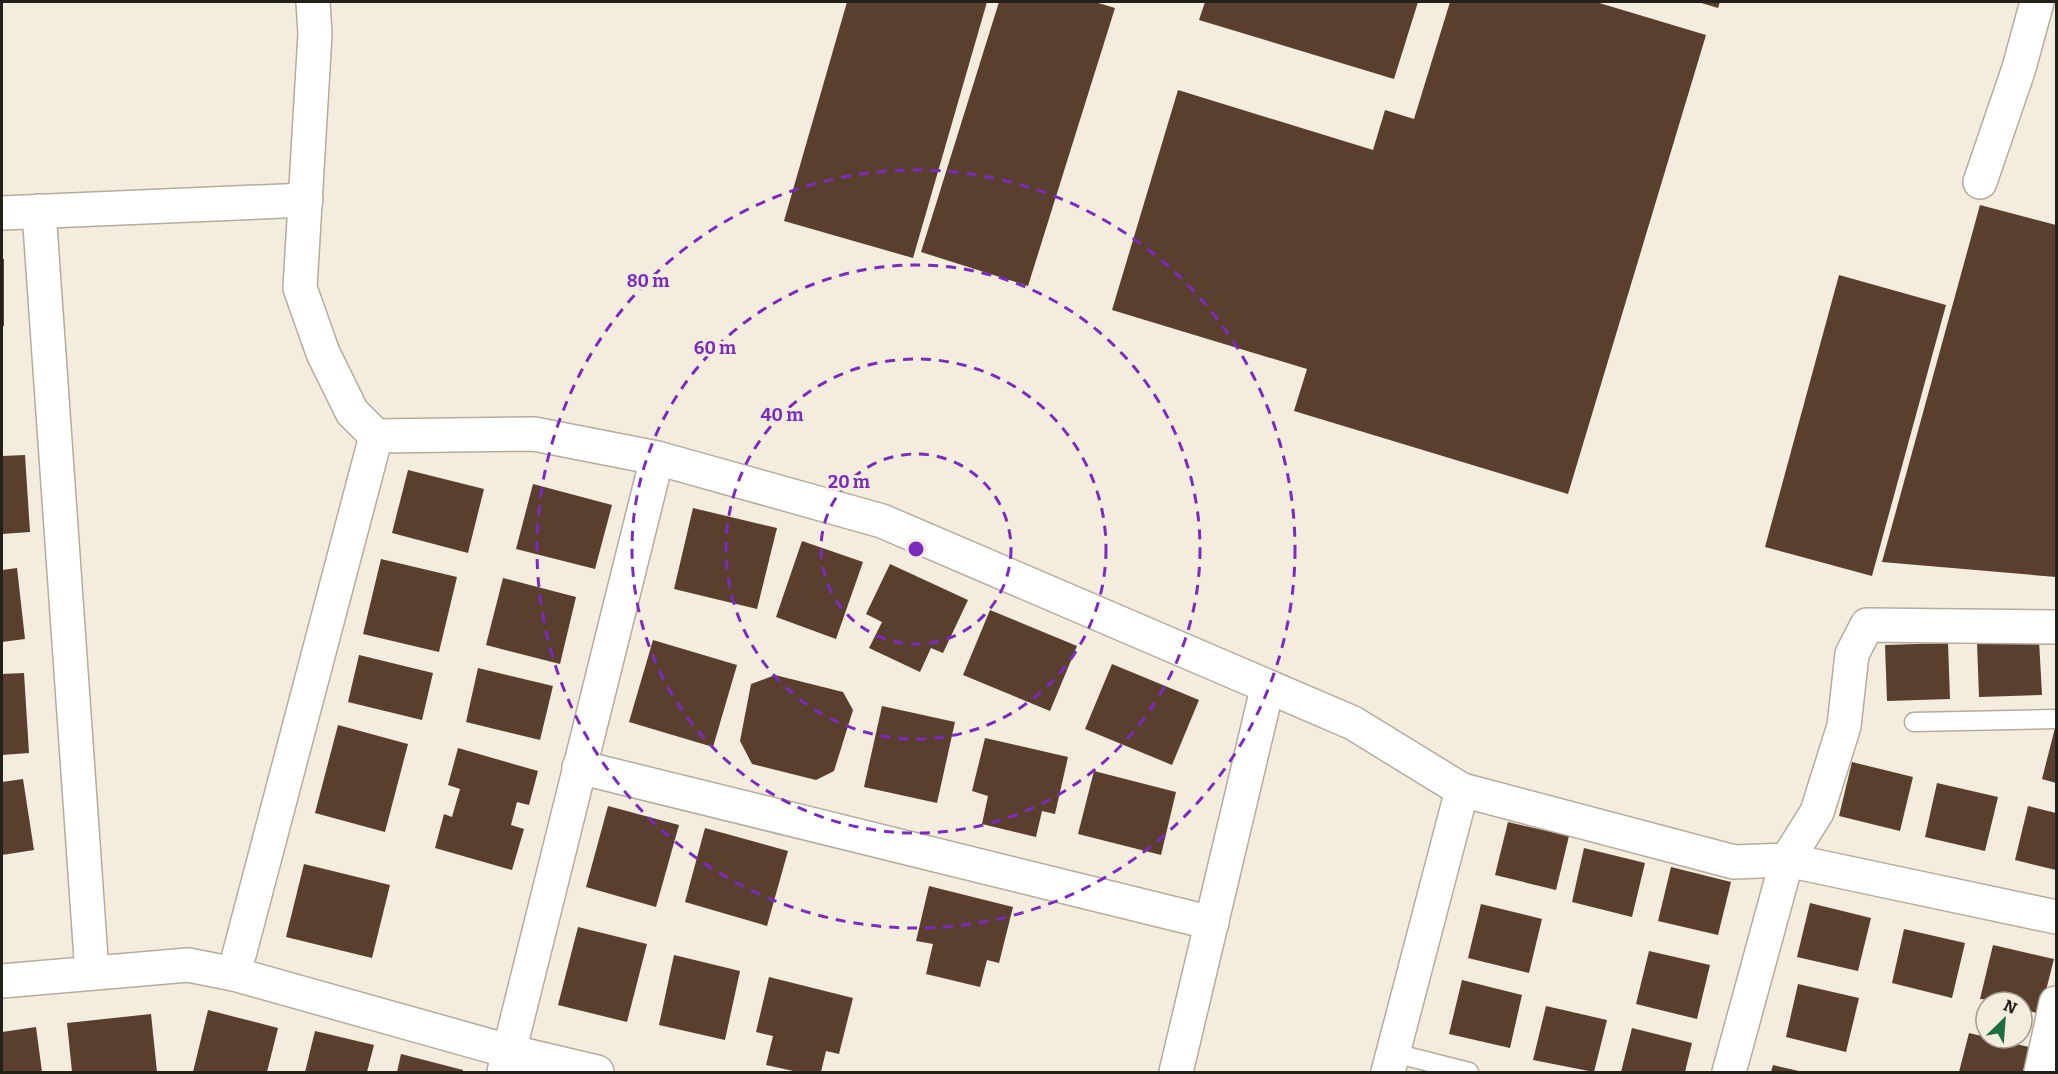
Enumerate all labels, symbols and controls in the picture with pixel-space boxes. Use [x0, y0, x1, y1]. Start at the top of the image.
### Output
text: 80 m [627, 270, 669, 292]
text: 60 m [694, 337, 736, 359]
text: 40 m [761, 404, 803, 426]
text: 20 m [828, 471, 870, 493]
centre of rings [906, 539, 926, 559]
north arrow [1974, 990, 2034, 1050]
text: N [2001, 996, 2020, 1018]

